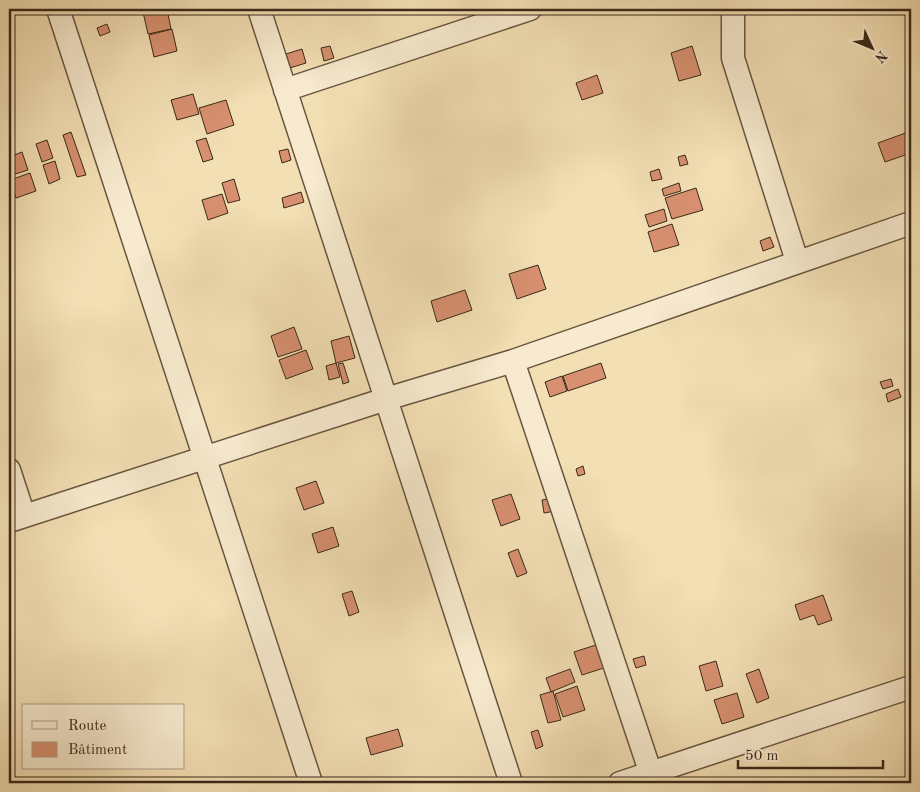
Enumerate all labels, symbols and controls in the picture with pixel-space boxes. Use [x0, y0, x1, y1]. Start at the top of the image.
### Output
north arrow [848, 22, 898, 72]
text: N [872, 48, 889, 65]
legend [22, 704, 185, 770]
text: Route [68, 719, 106, 734]
scale bar [738, 737, 882, 769]
text: Bâtiment [68, 743, 127, 758]
text: 50 m [745, 749, 779, 764]

